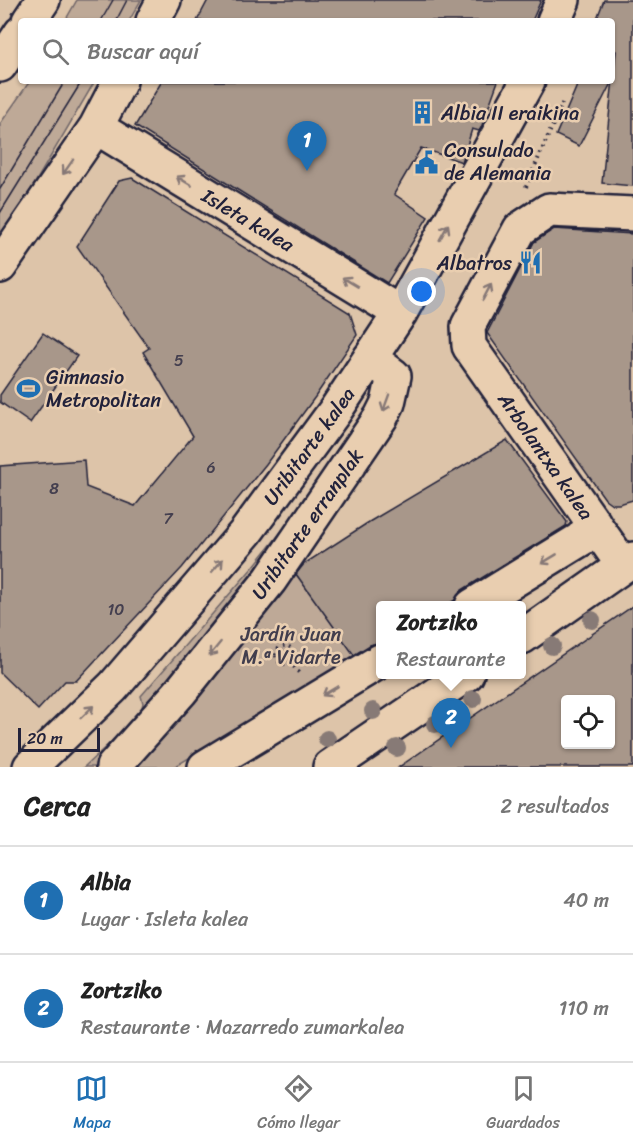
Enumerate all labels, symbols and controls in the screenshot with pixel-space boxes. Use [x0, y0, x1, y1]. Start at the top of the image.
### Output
search box [18, 18, 615, 84]
text: Buscar aquí [87, 32, 199, 71]
icon: search [39, 35, 72, 68]
place label: Albia II eraikina [440, 96, 579, 131]
building icon: Albia II eraikina [410, 100, 436, 126]
pin: 1 [288, 122, 326, 171]
place label: Consulado de Alemania [444, 133, 552, 191]
public building icon: Consulado de Alemania [413, 149, 439, 175]
one-way arrow [62, 158, 74, 174]
one-way arrow [176, 174, 193, 186]
street label: Isleta kalea [194, 178, 302, 262]
one-way arrow [438, 224, 450, 241]
place label: Albatros [436, 246, 513, 281]
restaurant icon: Albatros [517, 250, 543, 276]
one-way arrow [342, 276, 359, 288]
your location [407, 277, 436, 306]
one-way arrow [482, 284, 493, 302]
house number: 5 [174, 346, 184, 375]
place label: Gimnasio Metropolitan [46, 360, 161, 418]
sports icon: Gimnasio Metropolitan [15, 375, 41, 401]
street label: Uribitarte kalea [254, 379, 365, 513]
street label: Arbolantxa kalea [488, 384, 603, 528]
one-way arrow [380, 393, 391, 412]
street label: Uribitarte erranplak [242, 441, 373, 607]
house number: 6 [206, 453, 216, 482]
house number: 8 [49, 474, 59, 503]
house number: 7 [163, 504, 173, 533]
one-way arrow [541, 553, 558, 565]
one-way arrow [210, 559, 224, 574]
house number: 10 [108, 595, 124, 624]
popup [376, 601, 526, 679]
text: Zortziko [396, 603, 477, 642]
park label: Jardín Juan M.ª Vidarte [240, 617, 342, 675]
one-way arrow [208, 640, 221, 656]
text: Restaurante [396, 642, 506, 677]
one-way arrow [322, 685, 339, 698]
map controls [561, 695, 615, 749]
button: locate [561, 695, 615, 749]
pin: 2 [432, 698, 470, 748]
one-way arrow [80, 704, 95, 719]
text: 20 m [27, 724, 63, 753]
scale bar [18, 725, 100, 752]
text: Cerca [24, 783, 90, 829]
text: 2 resultados [500, 789, 609, 824]
text: Albia [81, 863, 131, 902]
text: 1 [39, 883, 48, 918]
text: 40 m [563, 883, 609, 918]
text: Lugar · Isleta kalea [81, 902, 248, 937]
text: Zortziko [81, 971, 162, 1010]
text: 2 [38, 991, 49, 1026]
text: 110 m [559, 991, 609, 1026]
text: Restaurante · Mazarredo zumarkalea [81, 1010, 404, 1045]
tab: Mapa [73, 1072, 111, 1137]
tab: Cómo llegar [257, 1072, 340, 1137]
tab: Guardados [486, 1072, 560, 1137]

